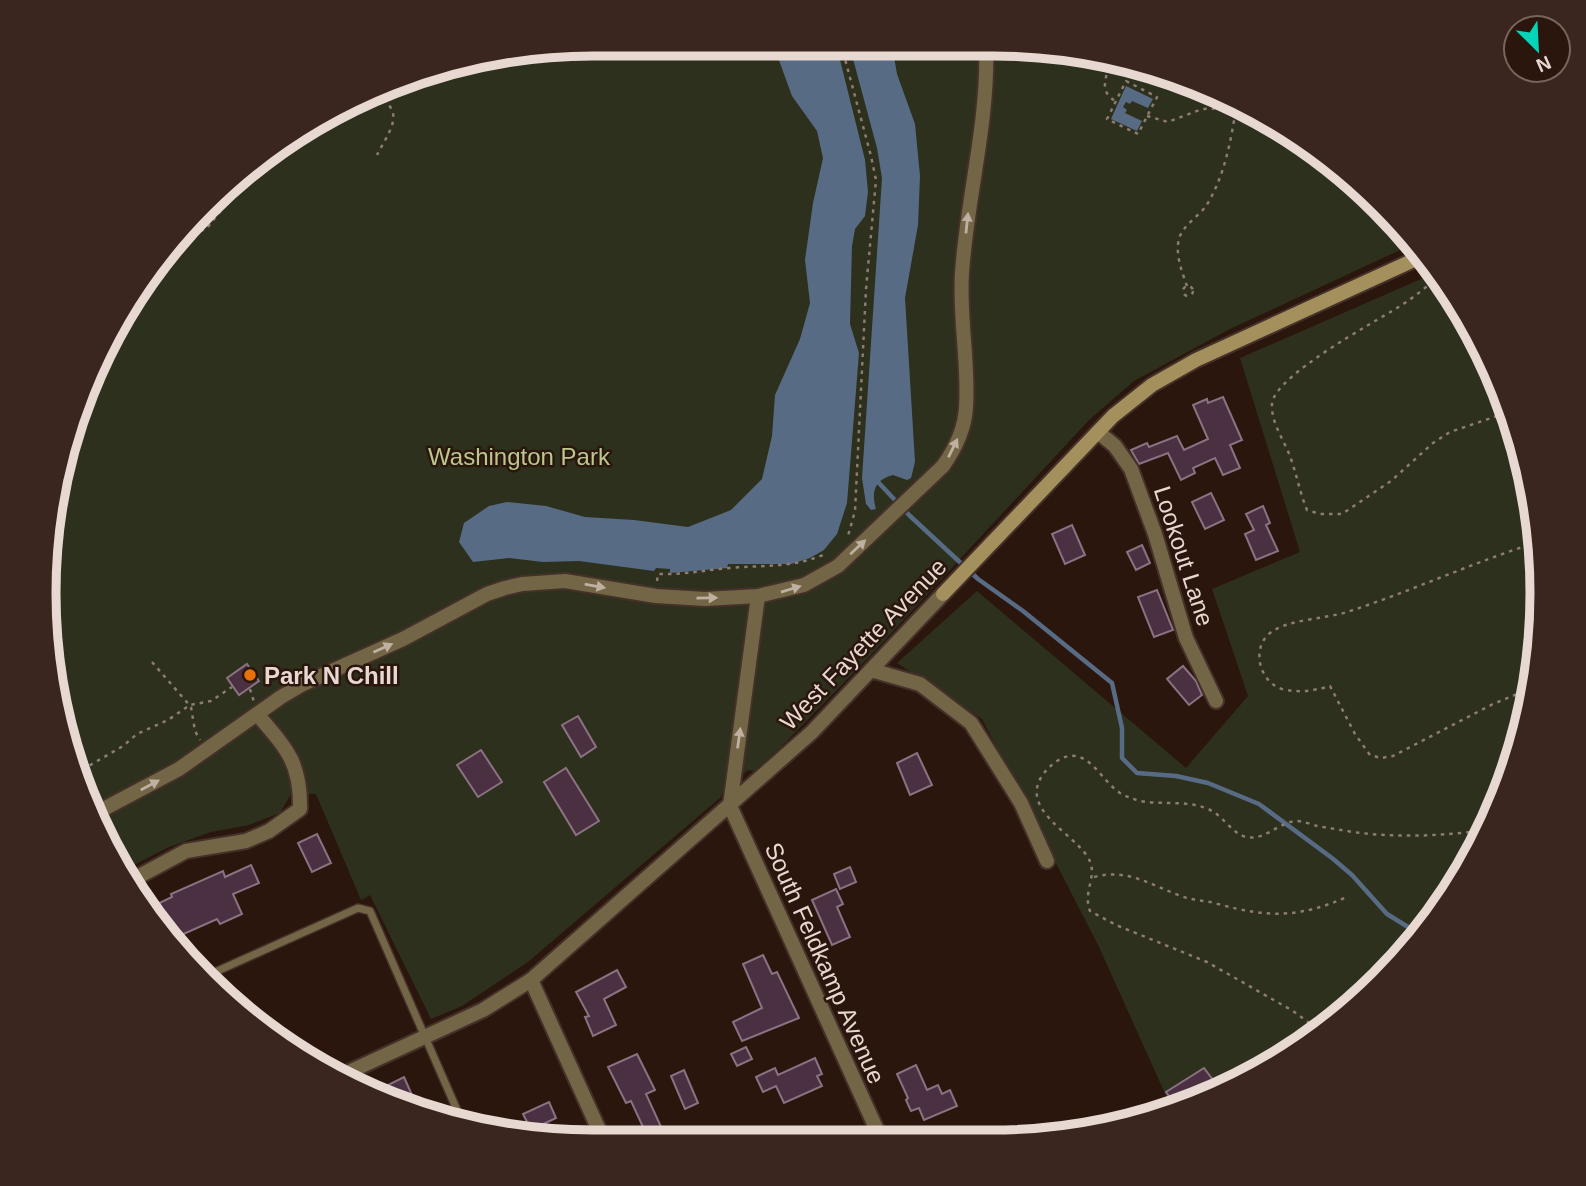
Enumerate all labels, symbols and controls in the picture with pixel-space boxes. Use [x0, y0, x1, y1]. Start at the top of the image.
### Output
north arrow [1502, 14, 1572, 84]
text: N [1533, 52, 1554, 76]
one-way arrow [961, 212, 972, 234]
one-way arrow [948, 438, 959, 458]
park label: Washington Park [428, 443, 611, 470]
street label: Lookout Lane [1149, 483, 1219, 629]
one-way arrow [849, 540, 866, 556]
street label: West Fayette Avenue [774, 553, 952, 735]
one-way arrow [584, 581, 606, 592]
one-way arrow [780, 583, 801, 593]
one-way arrow [696, 592, 718, 604]
one-way arrow [372, 642, 393, 653]
place label: Park N Chill [264, 662, 399, 689]
marker: Park N Chill [242, 667, 258, 683]
one-way arrow [734, 727, 745, 749]
one-way arrow [141, 779, 160, 791]
street label: South Feldkamp Avenue [760, 838, 890, 1088]

